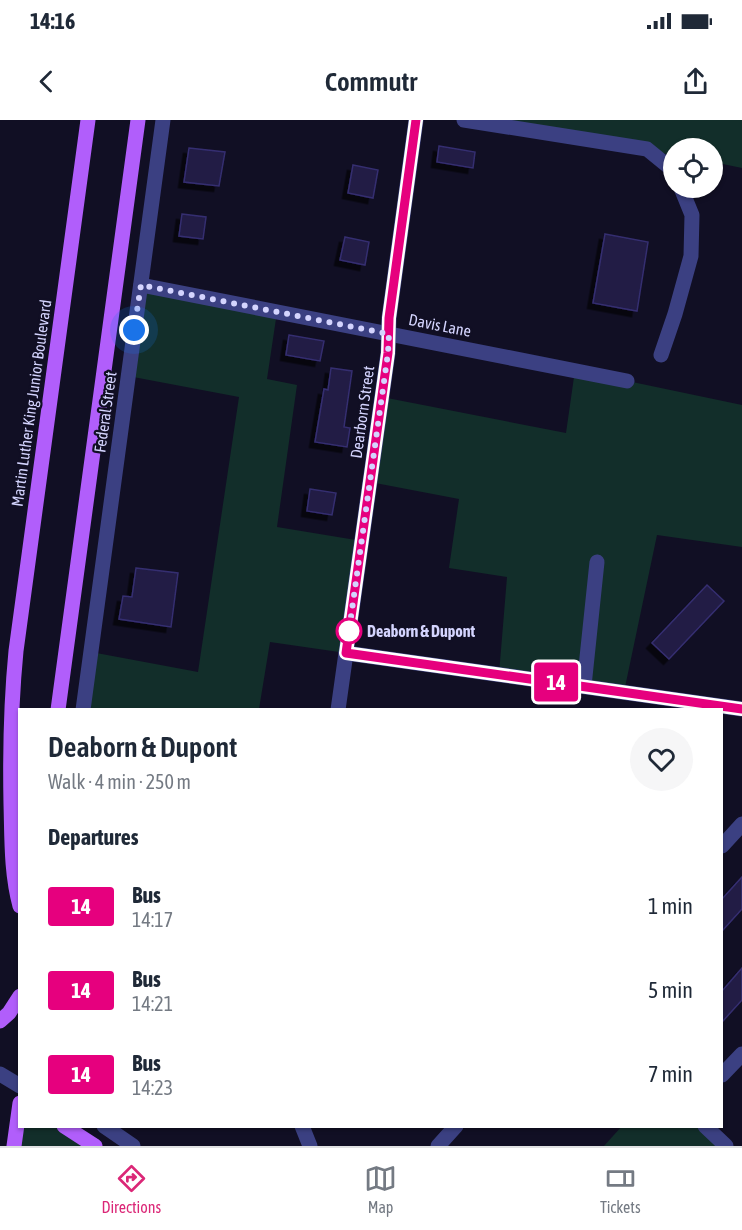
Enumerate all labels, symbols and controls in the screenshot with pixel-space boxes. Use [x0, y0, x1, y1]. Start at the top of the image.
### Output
text: 14:16 [30, 8, 75, 34]
icon: back [30, 65, 63, 98]
icon: share [679, 65, 712, 98]
text: Commutr [325, 66, 417, 97]
map controls [663, 138, 723, 198]
button: locate [663, 138, 723, 198]
street label: Martin Luther King Junior Boulevard [8, 298, 55, 508]
street label: Davis Lane [407, 310, 473, 340]
your location [119, 315, 149, 345]
street label: Dearborn Street [347, 364, 377, 459]
street label: Federal Street [90, 370, 120, 454]
marker: Deaborn & Dupont [336, 618, 362, 644]
place label: Deaborn & Dupont [367, 622, 476, 640]
line badge: 14 [529, 662, 583, 702]
text: 14 [546, 670, 566, 694]
button: heart [630, 728, 693, 791]
text: Deaborn & Dupont [48, 731, 237, 763]
text: Walk · 4 min · 250 m [48, 770, 191, 793]
text: Departures [48, 824, 138, 850]
text: Bus [132, 882, 161, 908]
text: 1 min [648, 893, 693, 919]
text: 14 [71, 894, 91, 918]
text: 14:17 [132, 908, 173, 931]
text: Bus [132, 966, 161, 992]
text: 5 min [648, 977, 693, 1003]
text: 14 [71, 978, 91, 1002]
text: 14:21 [132, 992, 173, 1015]
text: Bus [132, 1050, 161, 1076]
text: 7 min [648, 1061, 693, 1087]
text: 14 [71, 1062, 91, 1086]
text: 14:23 [132, 1076, 173, 1099]
tab: Directions [101, 1162, 161, 1216]
tab: Map [364, 1162, 397, 1216]
tab: Tickets [600, 1162, 641, 1216]

